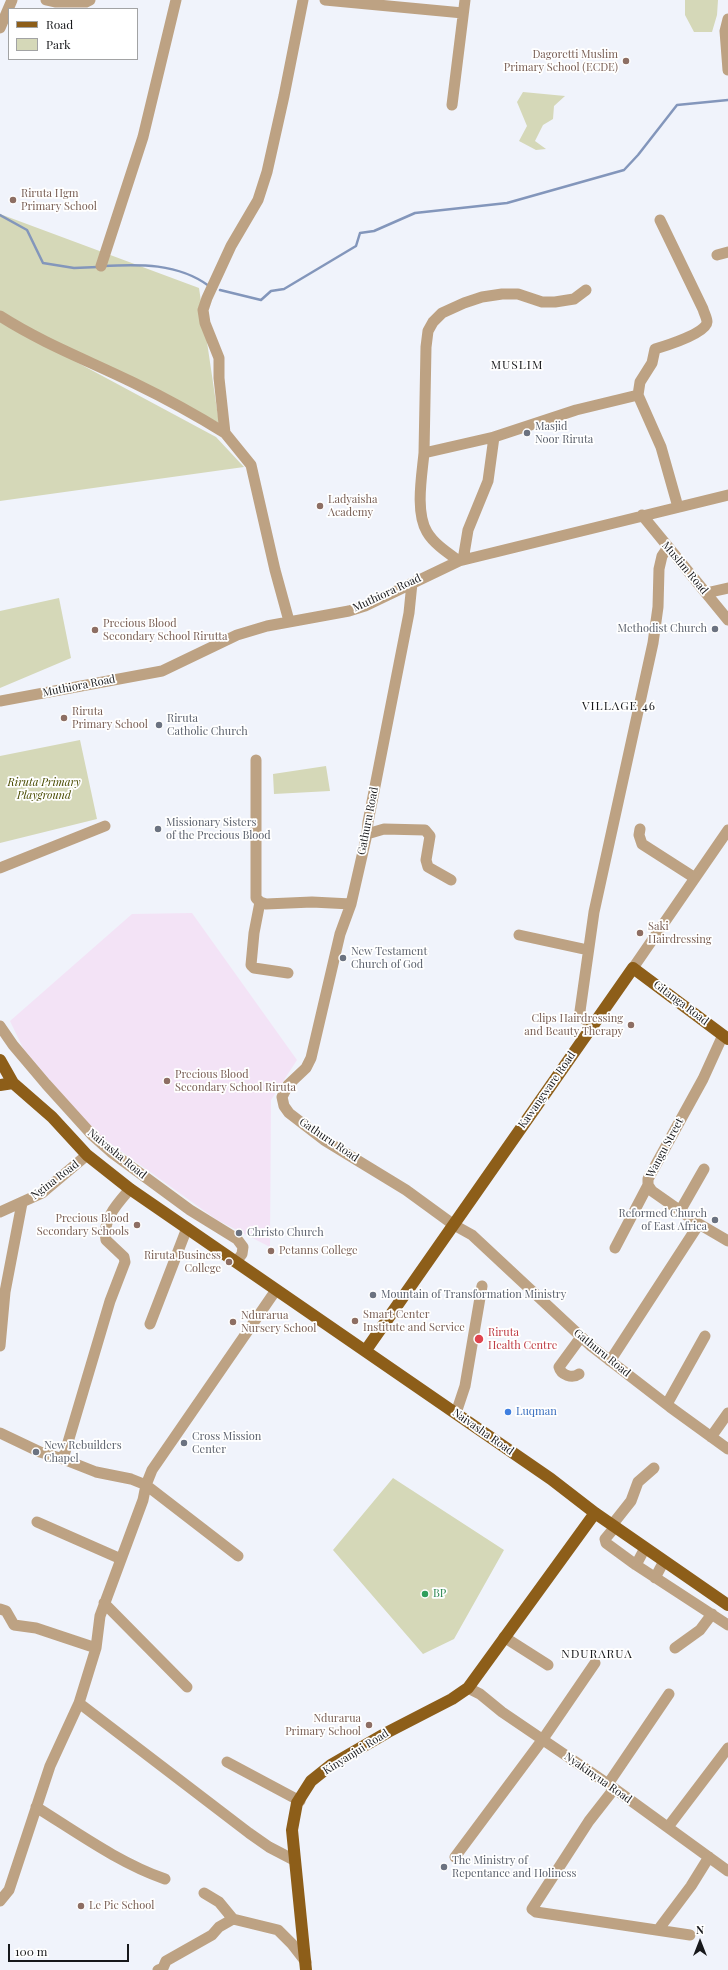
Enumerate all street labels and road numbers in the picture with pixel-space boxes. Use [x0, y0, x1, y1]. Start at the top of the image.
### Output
street label: Muslim Road [659, 539, 711, 597]
street label: Muthiora Road [351, 571, 423, 615]
street label: Muthiora Road [42, 672, 116, 700]
street label: Gathuru Road [355, 786, 381, 856]
street label: Gitanga Road [651, 978, 711, 1028]
street label: Kawangware Road [516, 1049, 578, 1131]
street label: Gathuru Road [297, 1115, 361, 1165]
street label: Wangu Street [644, 1116, 686, 1180]
street label: Naivasha Road [85, 1126, 149, 1182]
street label: Ngina Road [29, 1158, 81, 1202]
street label: Gathuru Road [571, 1326, 633, 1380]
street label: Naivasha Road [450, 1406, 516, 1458]
street label: Kinyanjui Road [321, 1727, 391, 1777]
street label: Nyakinyua Road [562, 1750, 634, 1806]

